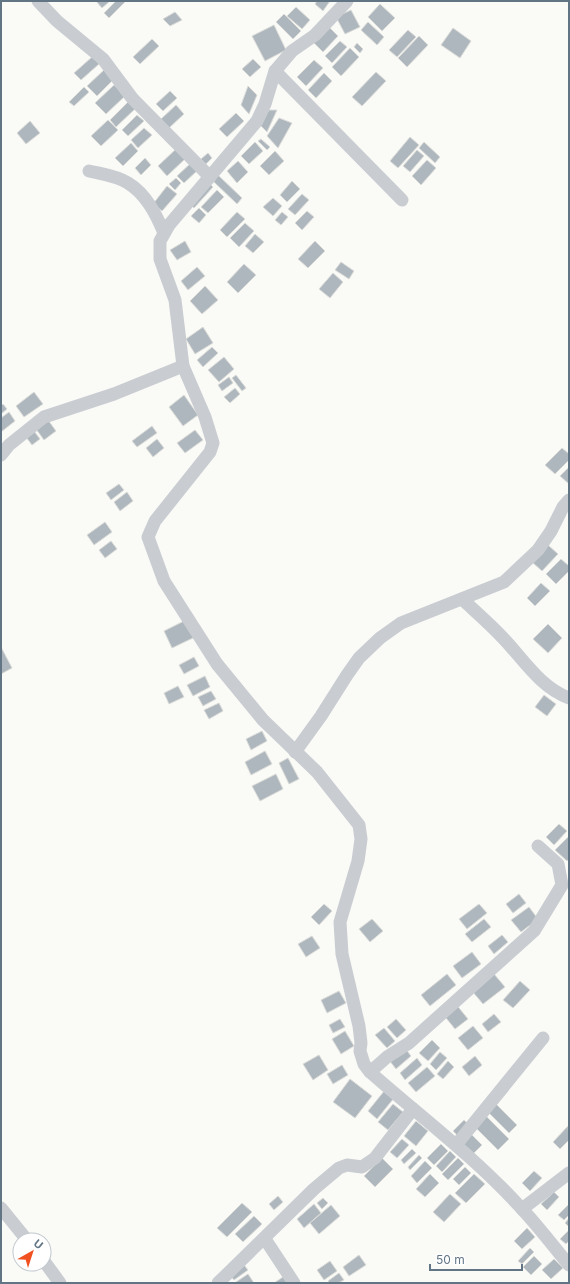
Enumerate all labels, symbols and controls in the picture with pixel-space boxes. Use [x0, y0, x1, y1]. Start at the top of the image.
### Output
north arrow [12, 1232, 52, 1272]
text: U [31, 1236, 46, 1252]
scale bar [430, 1246, 522, 1272]
text: 50 m [436, 1252, 465, 1267]

